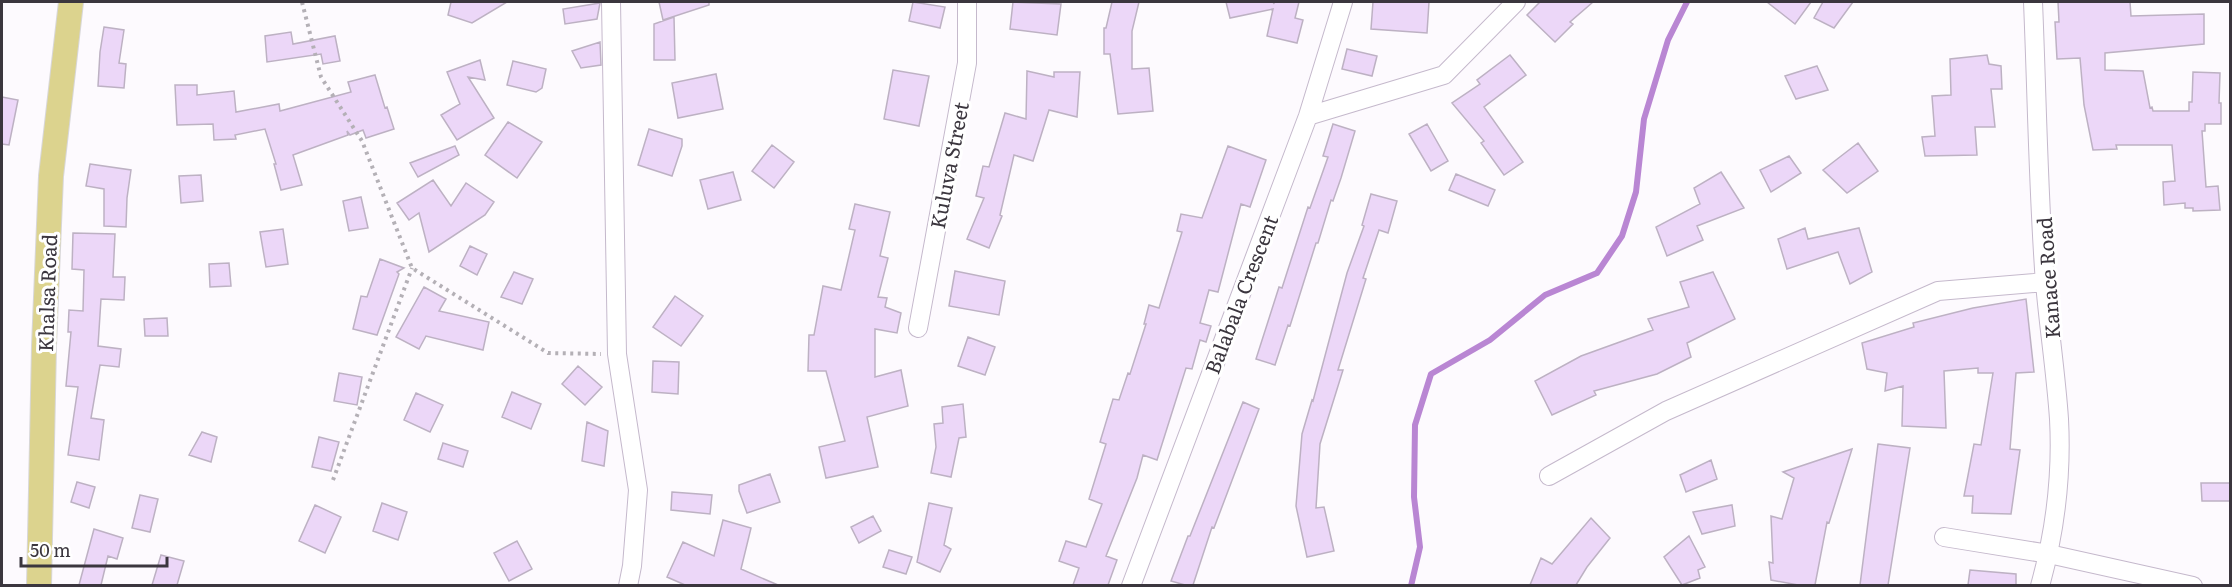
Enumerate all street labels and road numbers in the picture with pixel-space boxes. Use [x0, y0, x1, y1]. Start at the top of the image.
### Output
street label: Kuluva Street [921, 99, 975, 231]
street label: Balabala Crescent [1196, 210, 1284, 378]
street label: Kanace Road [2028, 216, 2066, 340]
street label: Khalsa Road [29, 233, 63, 353]

